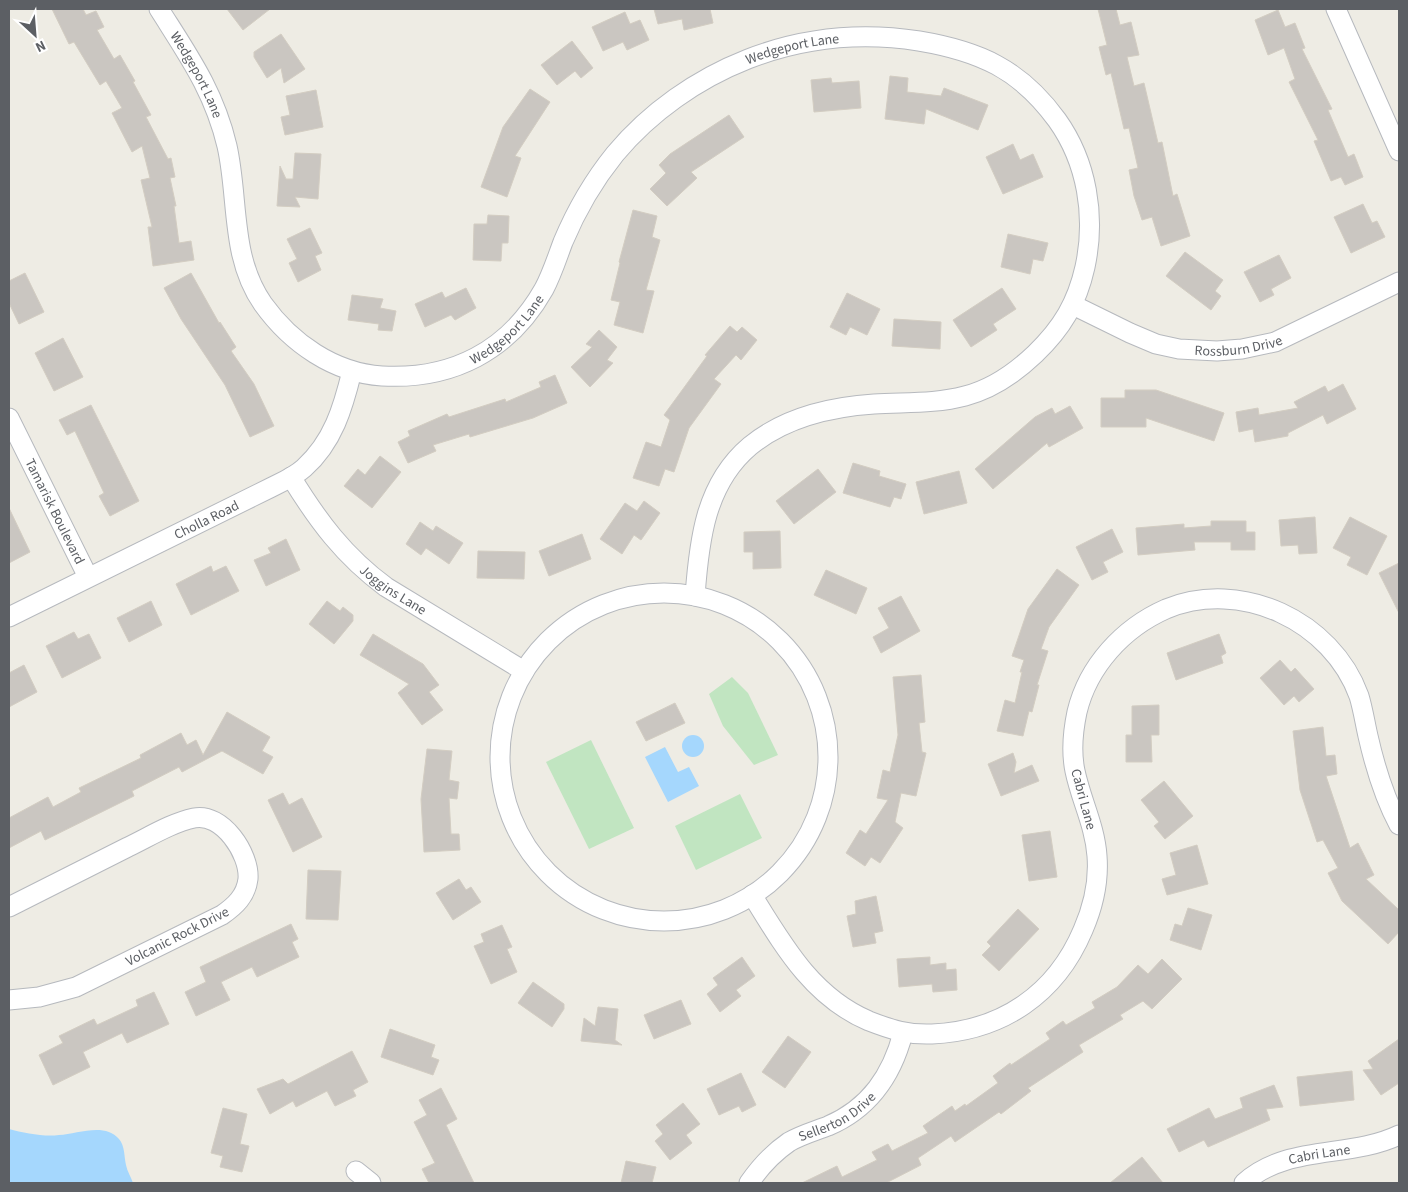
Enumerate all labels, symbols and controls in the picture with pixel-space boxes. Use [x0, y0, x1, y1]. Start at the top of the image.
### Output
north arrow [10, 10, 60, 60]
street label: Wedgeport Lane [165, 28, 227, 121]
street label: Wedgeport Lane [743, 29, 840, 70]
text: N [32, 35, 49, 57]
street label: Wedgeport Lane [466, 291, 549, 370]
street label: Rossburn Drive [1194, 331, 1286, 362]
street label: Tamarisk Boulevard [20, 455, 89, 568]
street label: Cholla Road [171, 496, 243, 545]
street label: Joggins Lane [355, 561, 430, 620]
street label: Cabri Lane [1065, 767, 1101, 832]
street label: Volcanic Rock Drive [122, 902, 233, 972]
street label: Sellerton Drive [796, 1088, 881, 1147]
street label: Cabri Lane [1286, 1140, 1352, 1170]

